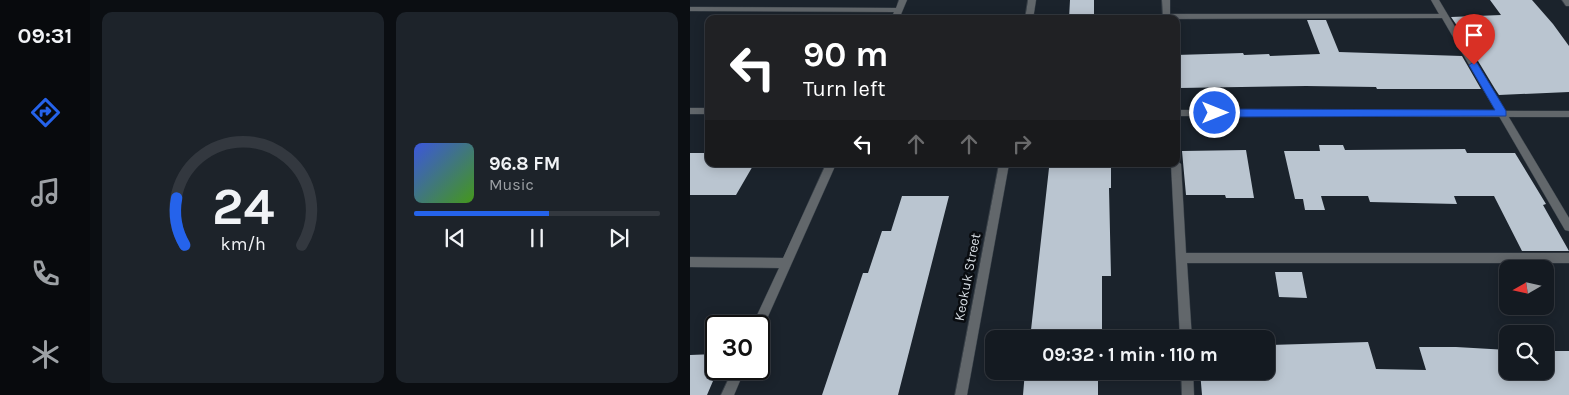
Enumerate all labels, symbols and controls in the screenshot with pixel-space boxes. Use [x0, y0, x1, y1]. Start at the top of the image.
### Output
pin [1453, 14, 1495, 65]
icon: arrive [1460, 21, 1488, 49]
text: 09:31 [18, 23, 72, 49]
text: 90 m [803, 34, 889, 75]
icon: left [720, 35, 785, 100]
text: Turn left [803, 76, 886, 102]
position arrow [1188, 86, 1240, 138]
icon: directions [28, 95, 63, 130]
icon: left [849, 130, 877, 158]
icon: ahead [902, 130, 930, 158]
icon: ahead [955, 130, 983, 158]
icon: right [1008, 130, 1036, 158]
text: 96.8 FM [489, 153, 560, 175]
icon: music [28, 175, 63, 210]
text: Music [489, 175, 534, 194]
text: 24 [212, 176, 274, 237]
icon: previous [441, 224, 469, 252]
icon: pause [523, 224, 551, 252]
icon: next [605, 224, 633, 252]
street label: Keokuk Street [951, 232, 984, 323]
text: km/h [220, 234, 266, 255]
icon: phone [28, 256, 63, 291]
north arrow [1499, 260, 1554, 315]
map controls [1499, 260, 1554, 380]
speed limit sign: 30 [705, 315, 770, 380]
button: search [1499, 325, 1554, 380]
icon: climate [28, 337, 63, 372]
text: 09:32 · 1 min · 110 m [1042, 344, 1218, 366]

